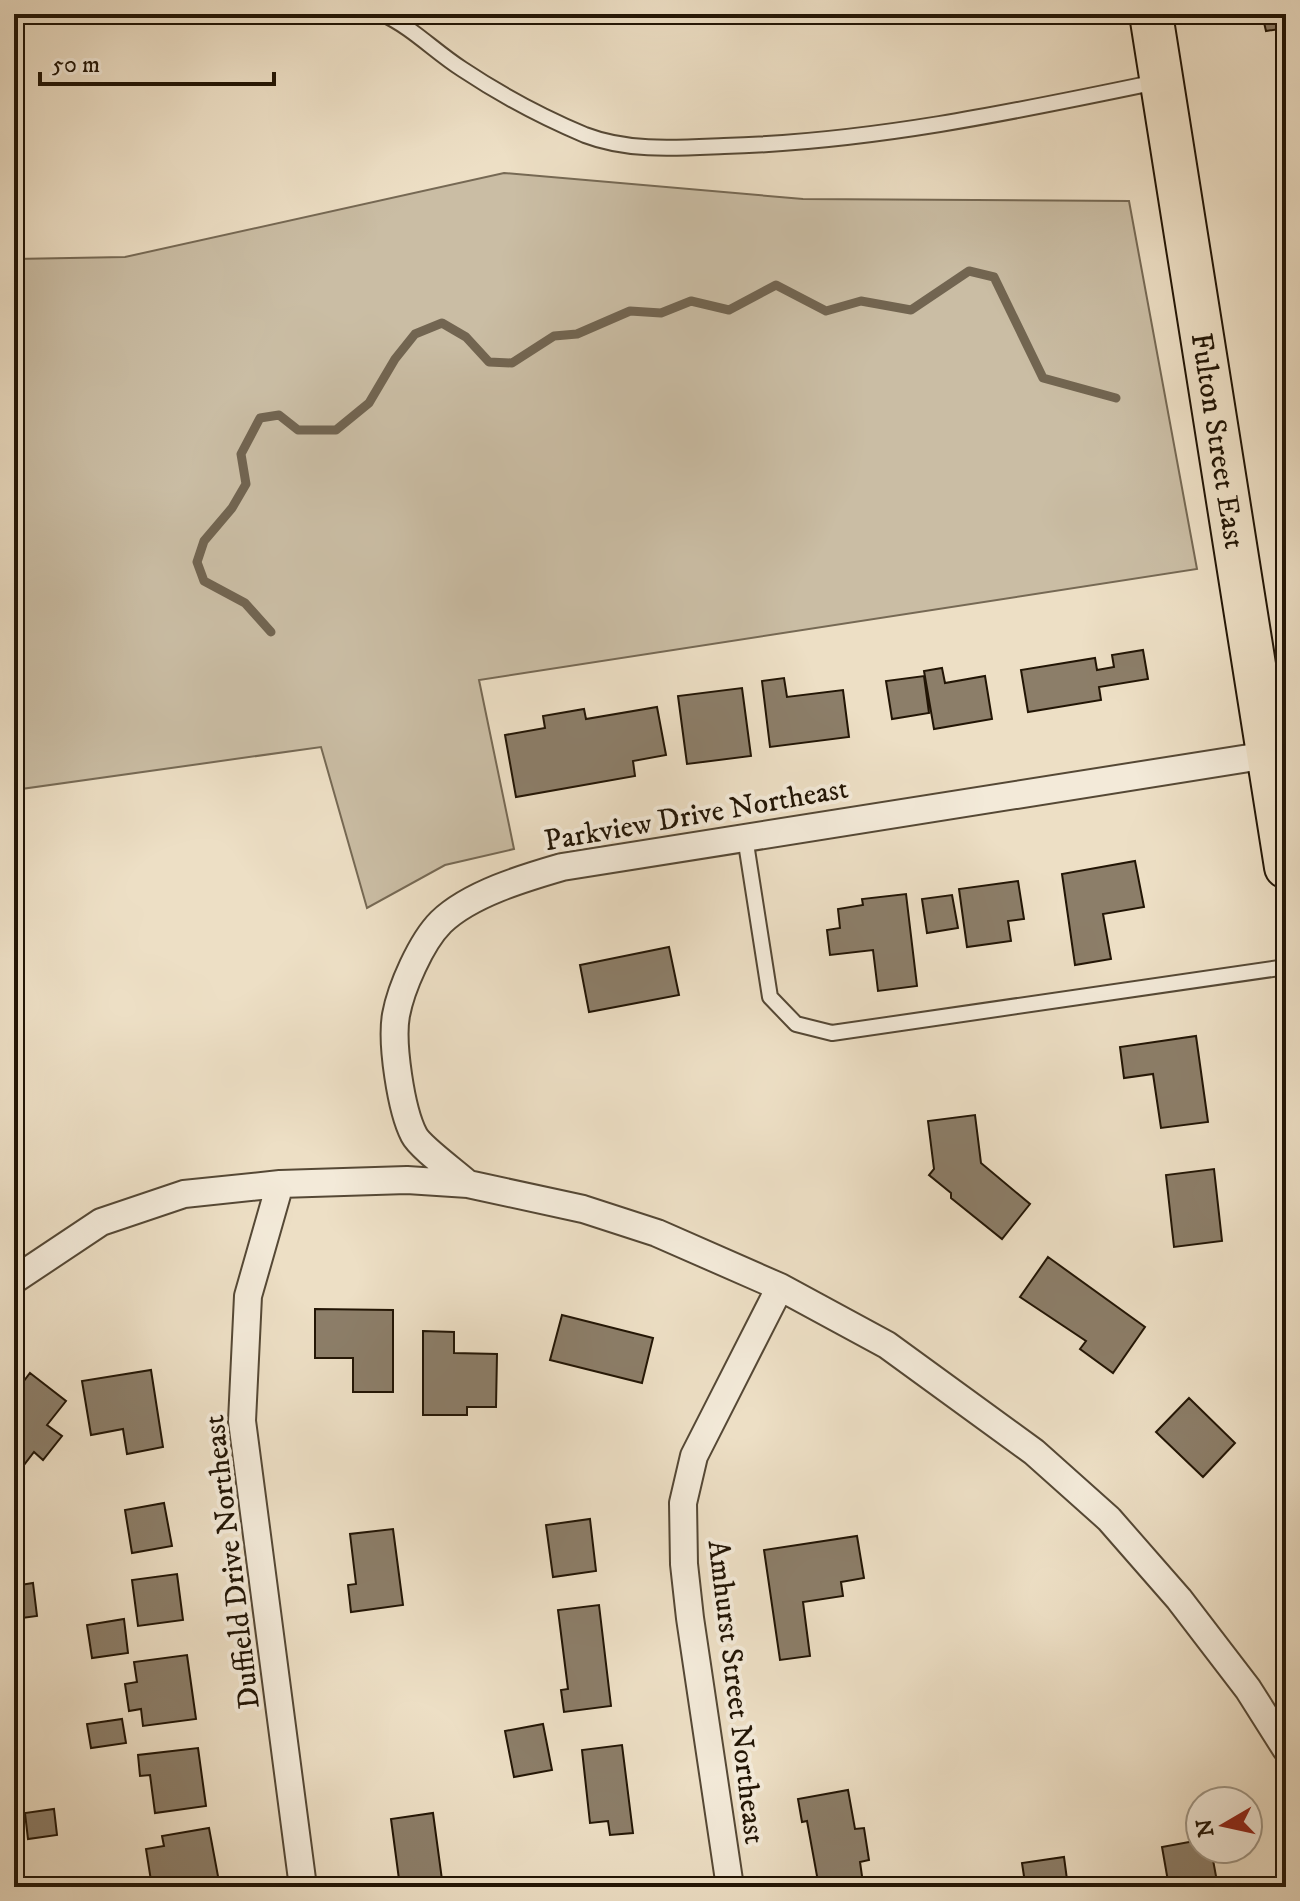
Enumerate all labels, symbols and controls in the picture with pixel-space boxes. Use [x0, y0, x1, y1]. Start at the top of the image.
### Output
scale bar [40, 36, 274, 86]
text: 50 m [52, 50, 100, 80]
street label: Fulton Street East [1182, 330, 1252, 552]
street label: Parkview Drive Northeast [541, 771, 851, 860]
street label: Duffield Drive Northeast [196, 1413, 269, 1711]
street label: Amhurst Street Northeast [699, 1538, 773, 1846]
north arrow [1184, 1785, 1264, 1865]
text: N [1191, 1817, 1220, 1839]

